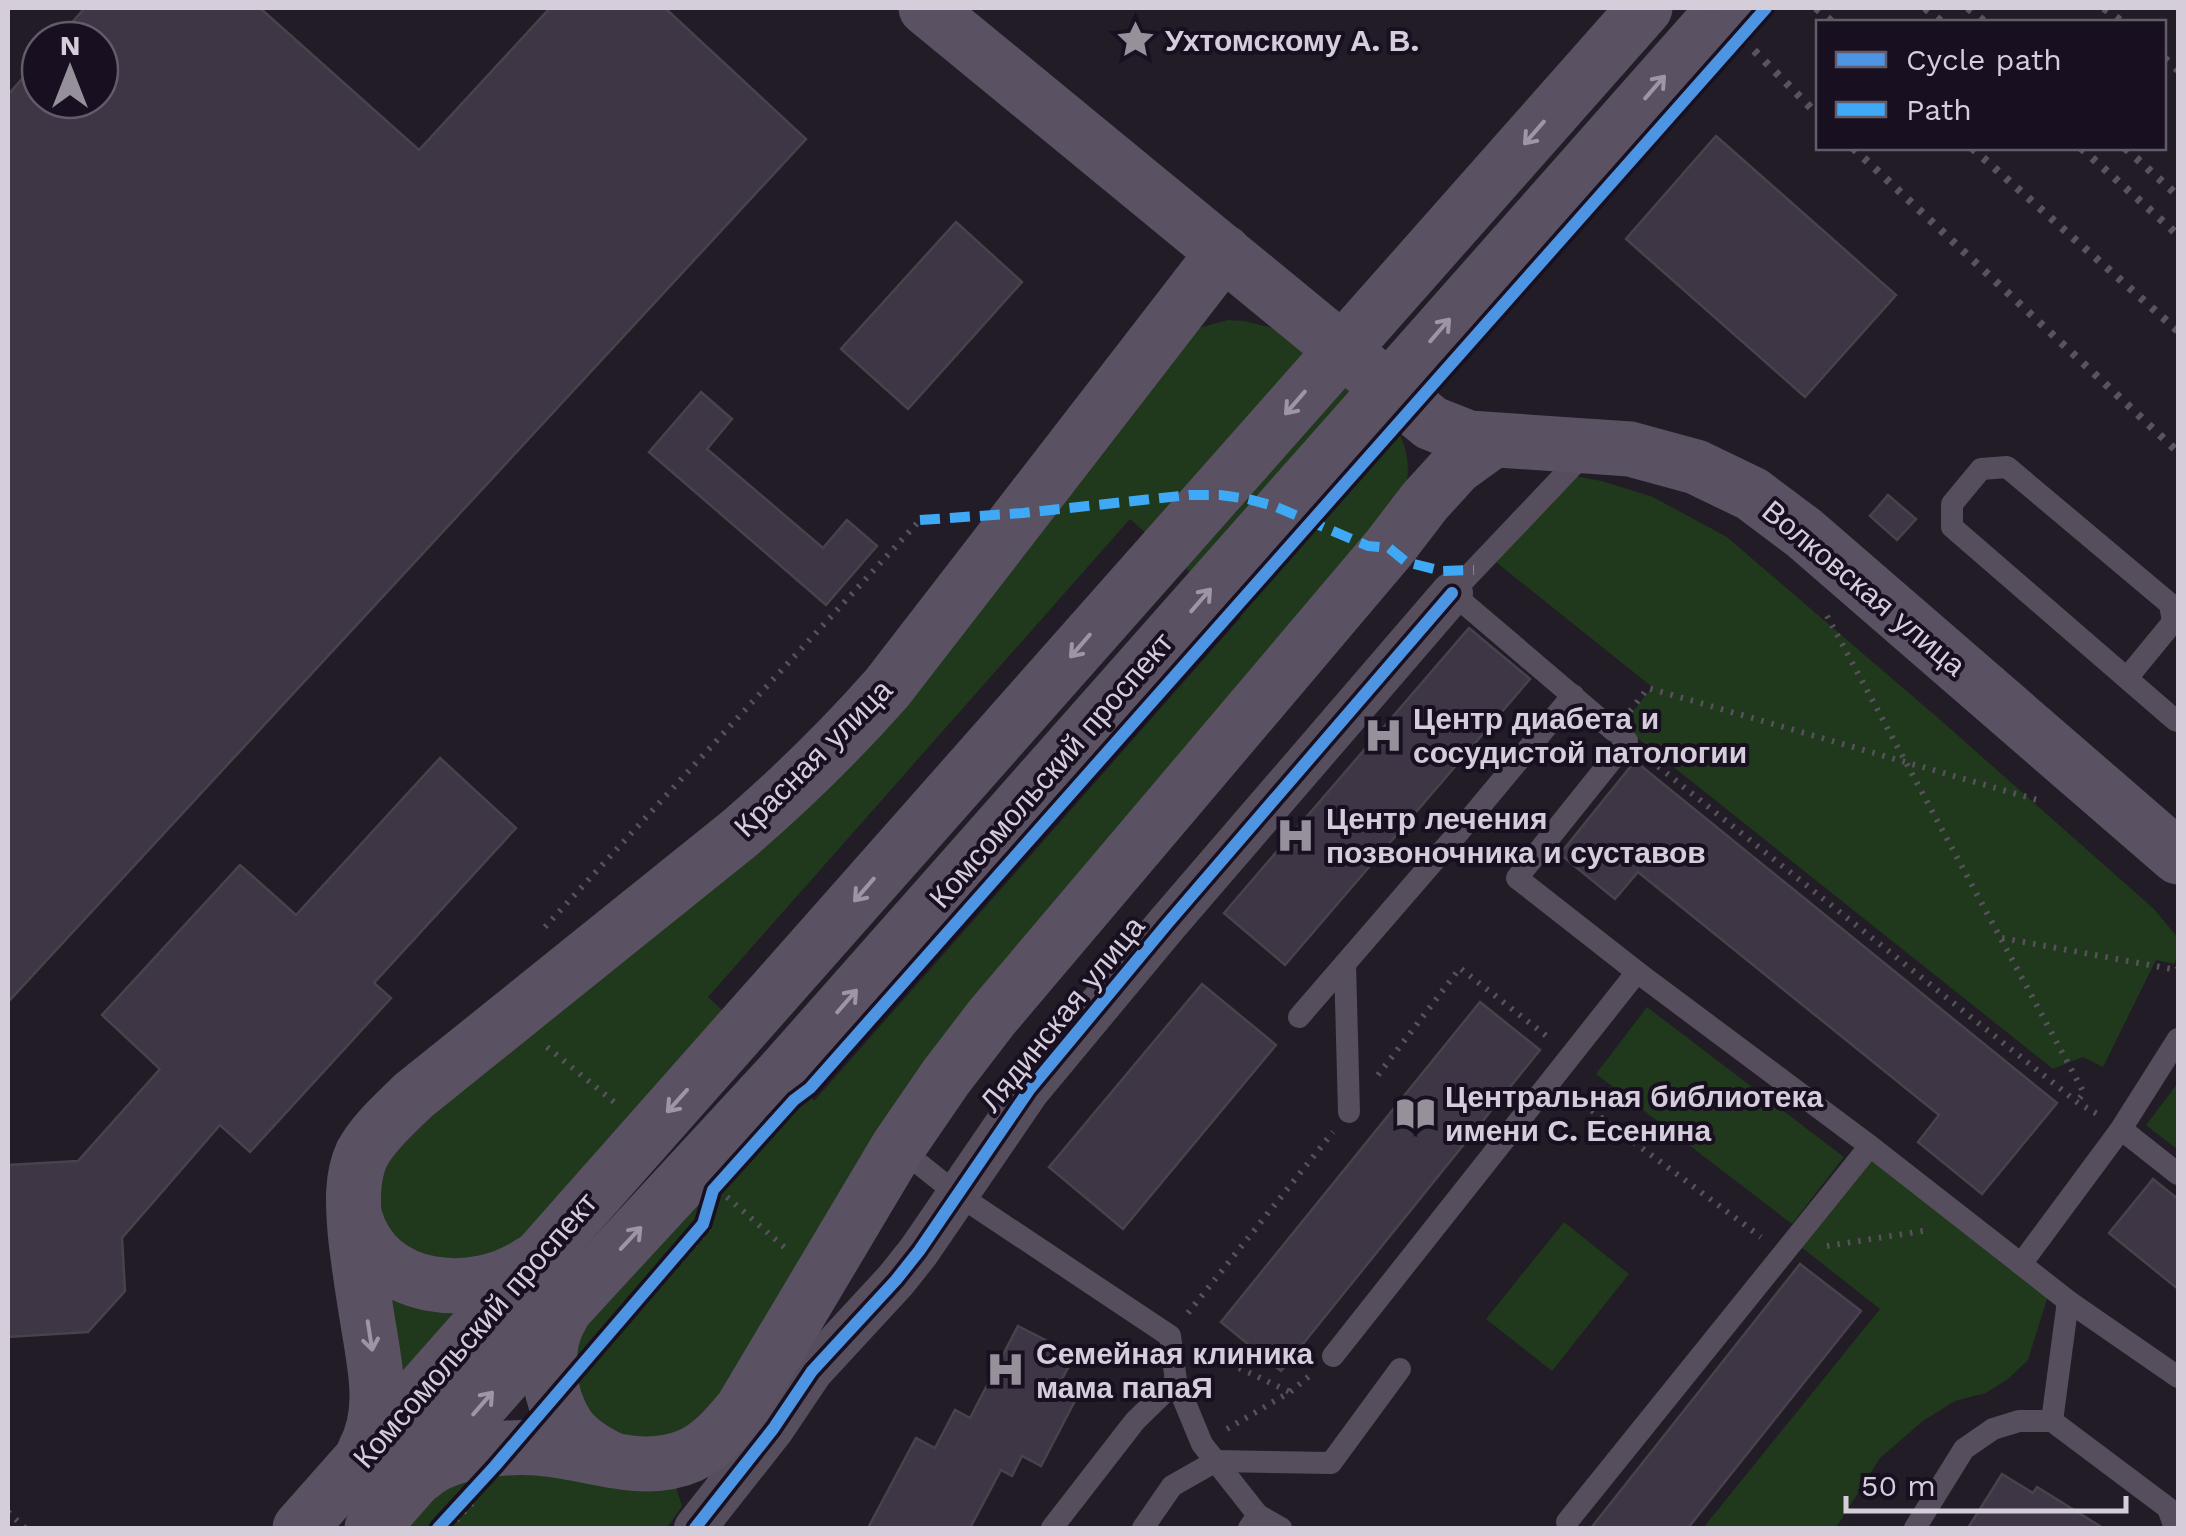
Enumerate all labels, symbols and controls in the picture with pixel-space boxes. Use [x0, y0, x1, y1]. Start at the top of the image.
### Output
place icon: Ухтомскому А. В. [1114, 19, 1156, 61]
north arrow [20, 20, 120, 120]
legend [1816, 20, 2166, 150]
place label: Ухтомскому А. В. [1165, 23, 1419, 58]
text: N [60, 29, 80, 62]
text: Cycle path [1906, 42, 2062, 77]
one-way arrow [1643, 75, 1666, 100]
text: Path [1906, 92, 1972, 127]
one-way arrow [1522, 120, 1545, 145]
one-way arrow [1428, 318, 1450, 344]
one-way arrow [1284, 390, 1307, 415]
street label: Волковская улица [1756, 493, 1973, 683]
one-way arrow [1190, 588, 1213, 613]
street label: Комсомольский проспект [922, 625, 1180, 915]
one-way arrow [1068, 633, 1091, 658]
street label: Красная улица [727, 672, 899, 844]
place label: Центр диабета и сосудистой патологии [1413, 701, 1747, 770]
hospital icon: Центр диабета и сосудистой патологии [1362, 714, 1404, 756]
place label: Центр лечения позвоночника и суставов [1326, 801, 1706, 870]
hospital icon: Центр лечения позвоночника и суставов [1275, 814, 1317, 856]
one-way arrow [854, 876, 876, 902]
street label: Лядинская улица [973, 909, 1152, 1119]
one-way arrow [835, 989, 858, 1014]
place label: Центральная библиотека имени С. Есенина [1445, 1079, 1823, 1148]
one-way arrow [666, 1088, 689, 1113]
library icon: Центральная библиотека имени С. Есенина [1394, 1092, 1436, 1134]
street label: Комсомольский проспект [346, 1185, 604, 1475]
one-way arrow [619, 1227, 643, 1251]
one-way arrow [361, 1319, 380, 1351]
place label: Семейная клиника мама папаЯ [1036, 1336, 1314, 1405]
hospital icon: Семейная клиника мама папаЯ [985, 1349, 1027, 1391]
one-way arrow [471, 1391, 494, 1416]
scale bar [1846, 1451, 2126, 1513]
text: 50 m [1861, 1468, 1936, 1503]

